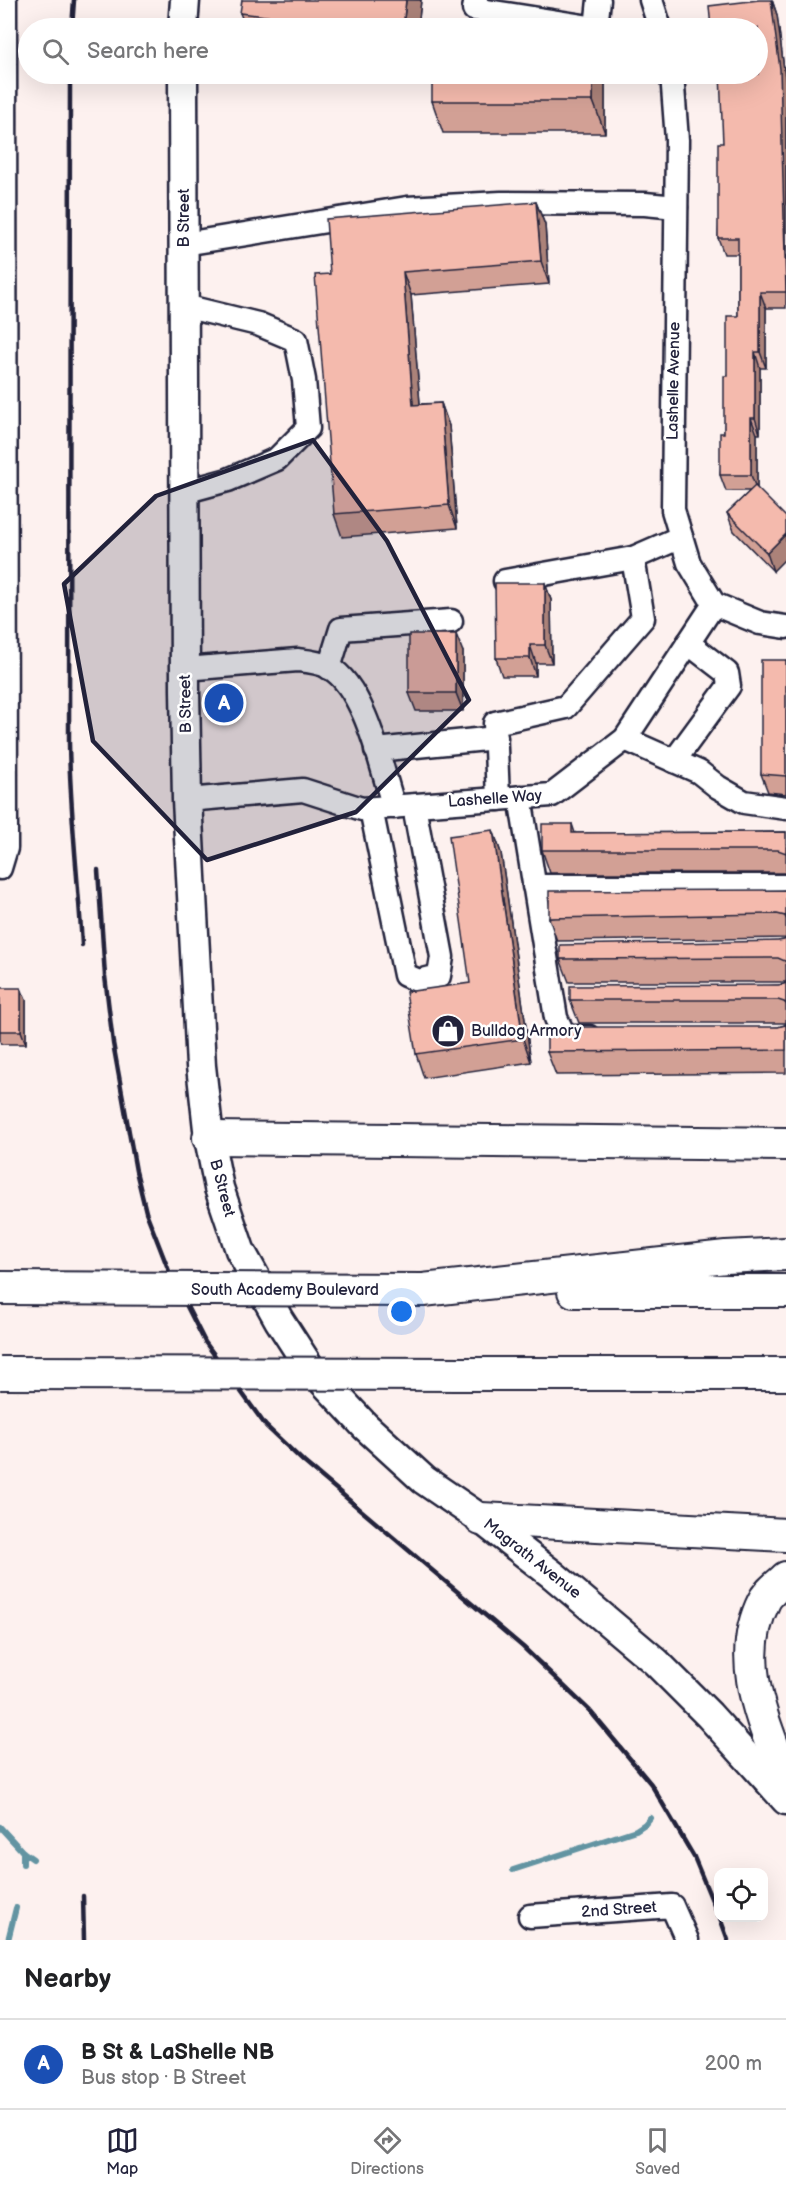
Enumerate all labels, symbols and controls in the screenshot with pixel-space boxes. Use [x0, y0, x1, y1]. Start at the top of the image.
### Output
search box [18, 18, 768, 84]
icon: search [39, 35, 72, 68]
text: Search here [87, 38, 209, 65]
street label: B Street [175, 188, 194, 247]
street label: Lashelle Avenue [663, 321, 685, 440]
street label: B Street [176, 674, 196, 734]
pin: A [204, 680, 244, 726]
street label: Lashelle Way [447, 786, 543, 812]
shop icon: Bulldog Armory [430, 1013, 466, 1049]
place label: Bulldog Armory [471, 1022, 582, 1041]
street label: B Street [205, 1157, 239, 1219]
street label: South Academy Boulevard [191, 1281, 379, 1300]
your location [387, 1297, 416, 1326]
street label: Magrath Avenue [480, 1515, 585, 1603]
map controls [714, 1868, 768, 1922]
button: locate [714, 1868, 768, 1922]
street label: 2nd Street [581, 1898, 657, 1922]
text: Nearby [24, 1964, 111, 1995]
text: B St & LaShelle NB [81, 2039, 274, 2066]
text: A [37, 2052, 50, 2076]
text: 200 m [705, 2052, 762, 2076]
text: Bus stop · B Street [81, 2066, 246, 2090]
tab: Map [106, 2124, 139, 2179]
tab: Directions [350, 2124, 424, 2179]
tab: Saved [635, 2124, 680, 2179]

